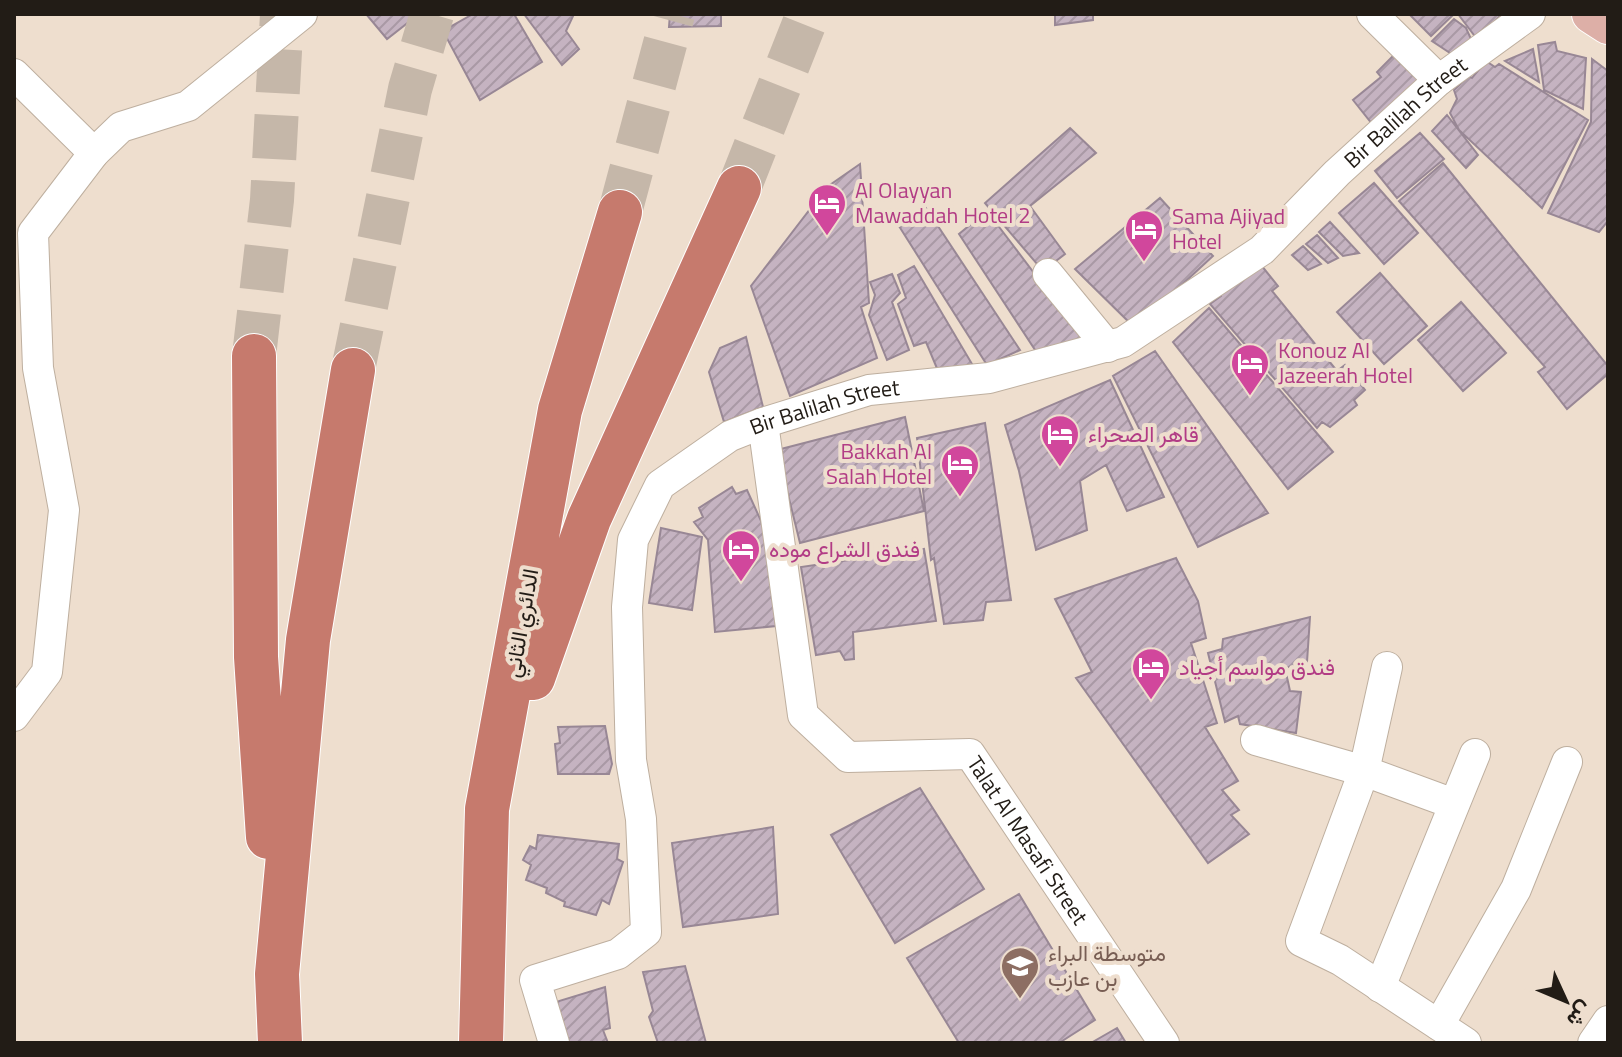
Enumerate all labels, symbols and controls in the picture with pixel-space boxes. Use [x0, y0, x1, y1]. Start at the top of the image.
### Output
street label: Bir Balilah Street [1336, 48, 1474, 176]
place label: Al Olayyan Mawaddah Hotel 2 [855, 173, 1030, 232]
hotel icon: Al Olayyan Mawaddah Hotel 2 [806, 182, 848, 237]
place label: Sama Ajiyad Hotel [1172, 199, 1285, 258]
hotel icon: Sama Ajiyad Hotel [1123, 208, 1165, 263]
place label: Konouz Al Jazeerah Hotel [1278, 333, 1413, 392]
hotel icon: Konouz Al Jazeerah Hotel [1229, 342, 1271, 397]
street label: Bir Balilah Street [744, 370, 901, 444]
hotel icon: قاهر الصحراء [1039, 413, 1081, 468]
place label: قاهر الصحراء [1088, 417, 1199, 451]
place label: Bakkah Al Salah Hotel [826, 434, 932, 493]
hotel icon: Bakkah Al Salah Hotel [939, 443, 981, 498]
hotel icon: فندق الشراع موده [720, 528, 762, 583]
place label: فندق الشراع موده [769, 532, 920, 566]
street label: الدائري الثاني [495, 566, 549, 680]
hotel icon: فندق مواسم أجياد [1130, 646, 1172, 701]
place label: فندق مواسم أجياد [1179, 650, 1335, 684]
street label: Talat Al Masafi Street [959, 749, 1097, 932]
place label: متوسطة البراء بن عازب [1048, 936, 1166, 995]
school or university icon: متوسطة البراء بن عازب [999, 945, 1041, 1000]
north arrow [1526, 961, 1606, 1041]
text: ش [1559, 994, 1602, 1036]

